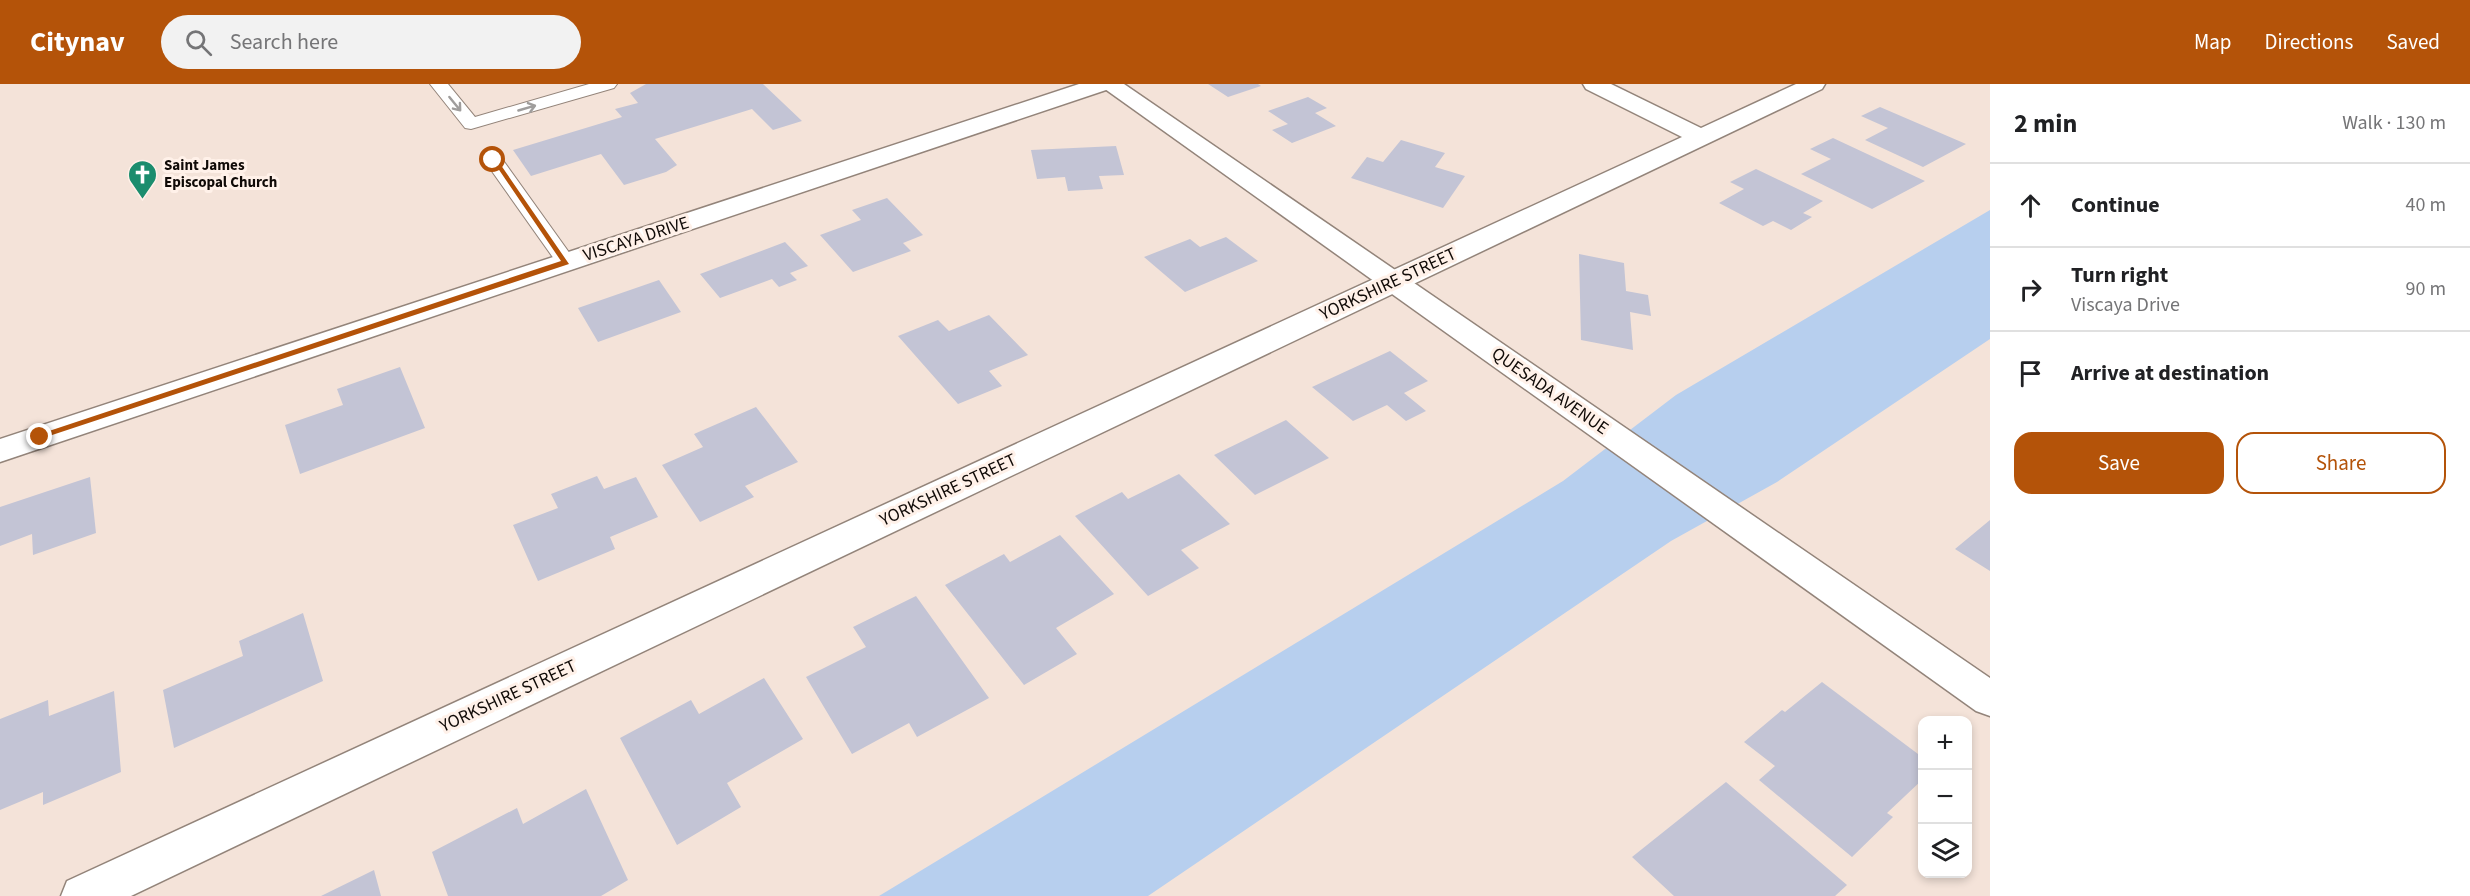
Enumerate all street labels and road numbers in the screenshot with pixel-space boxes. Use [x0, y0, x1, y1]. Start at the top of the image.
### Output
street label: VISCAYA DRIVE [580, 210, 692, 268]
street label: YORKSHIRE STREET [1315, 241, 1461, 327]
street label: QUESADA AVENUE [1486, 341, 1614, 441]
street label: YORKSHIRE STREET [875, 447, 1021, 533]
street label: YORKSHIRE STREET [435, 653, 581, 739]

